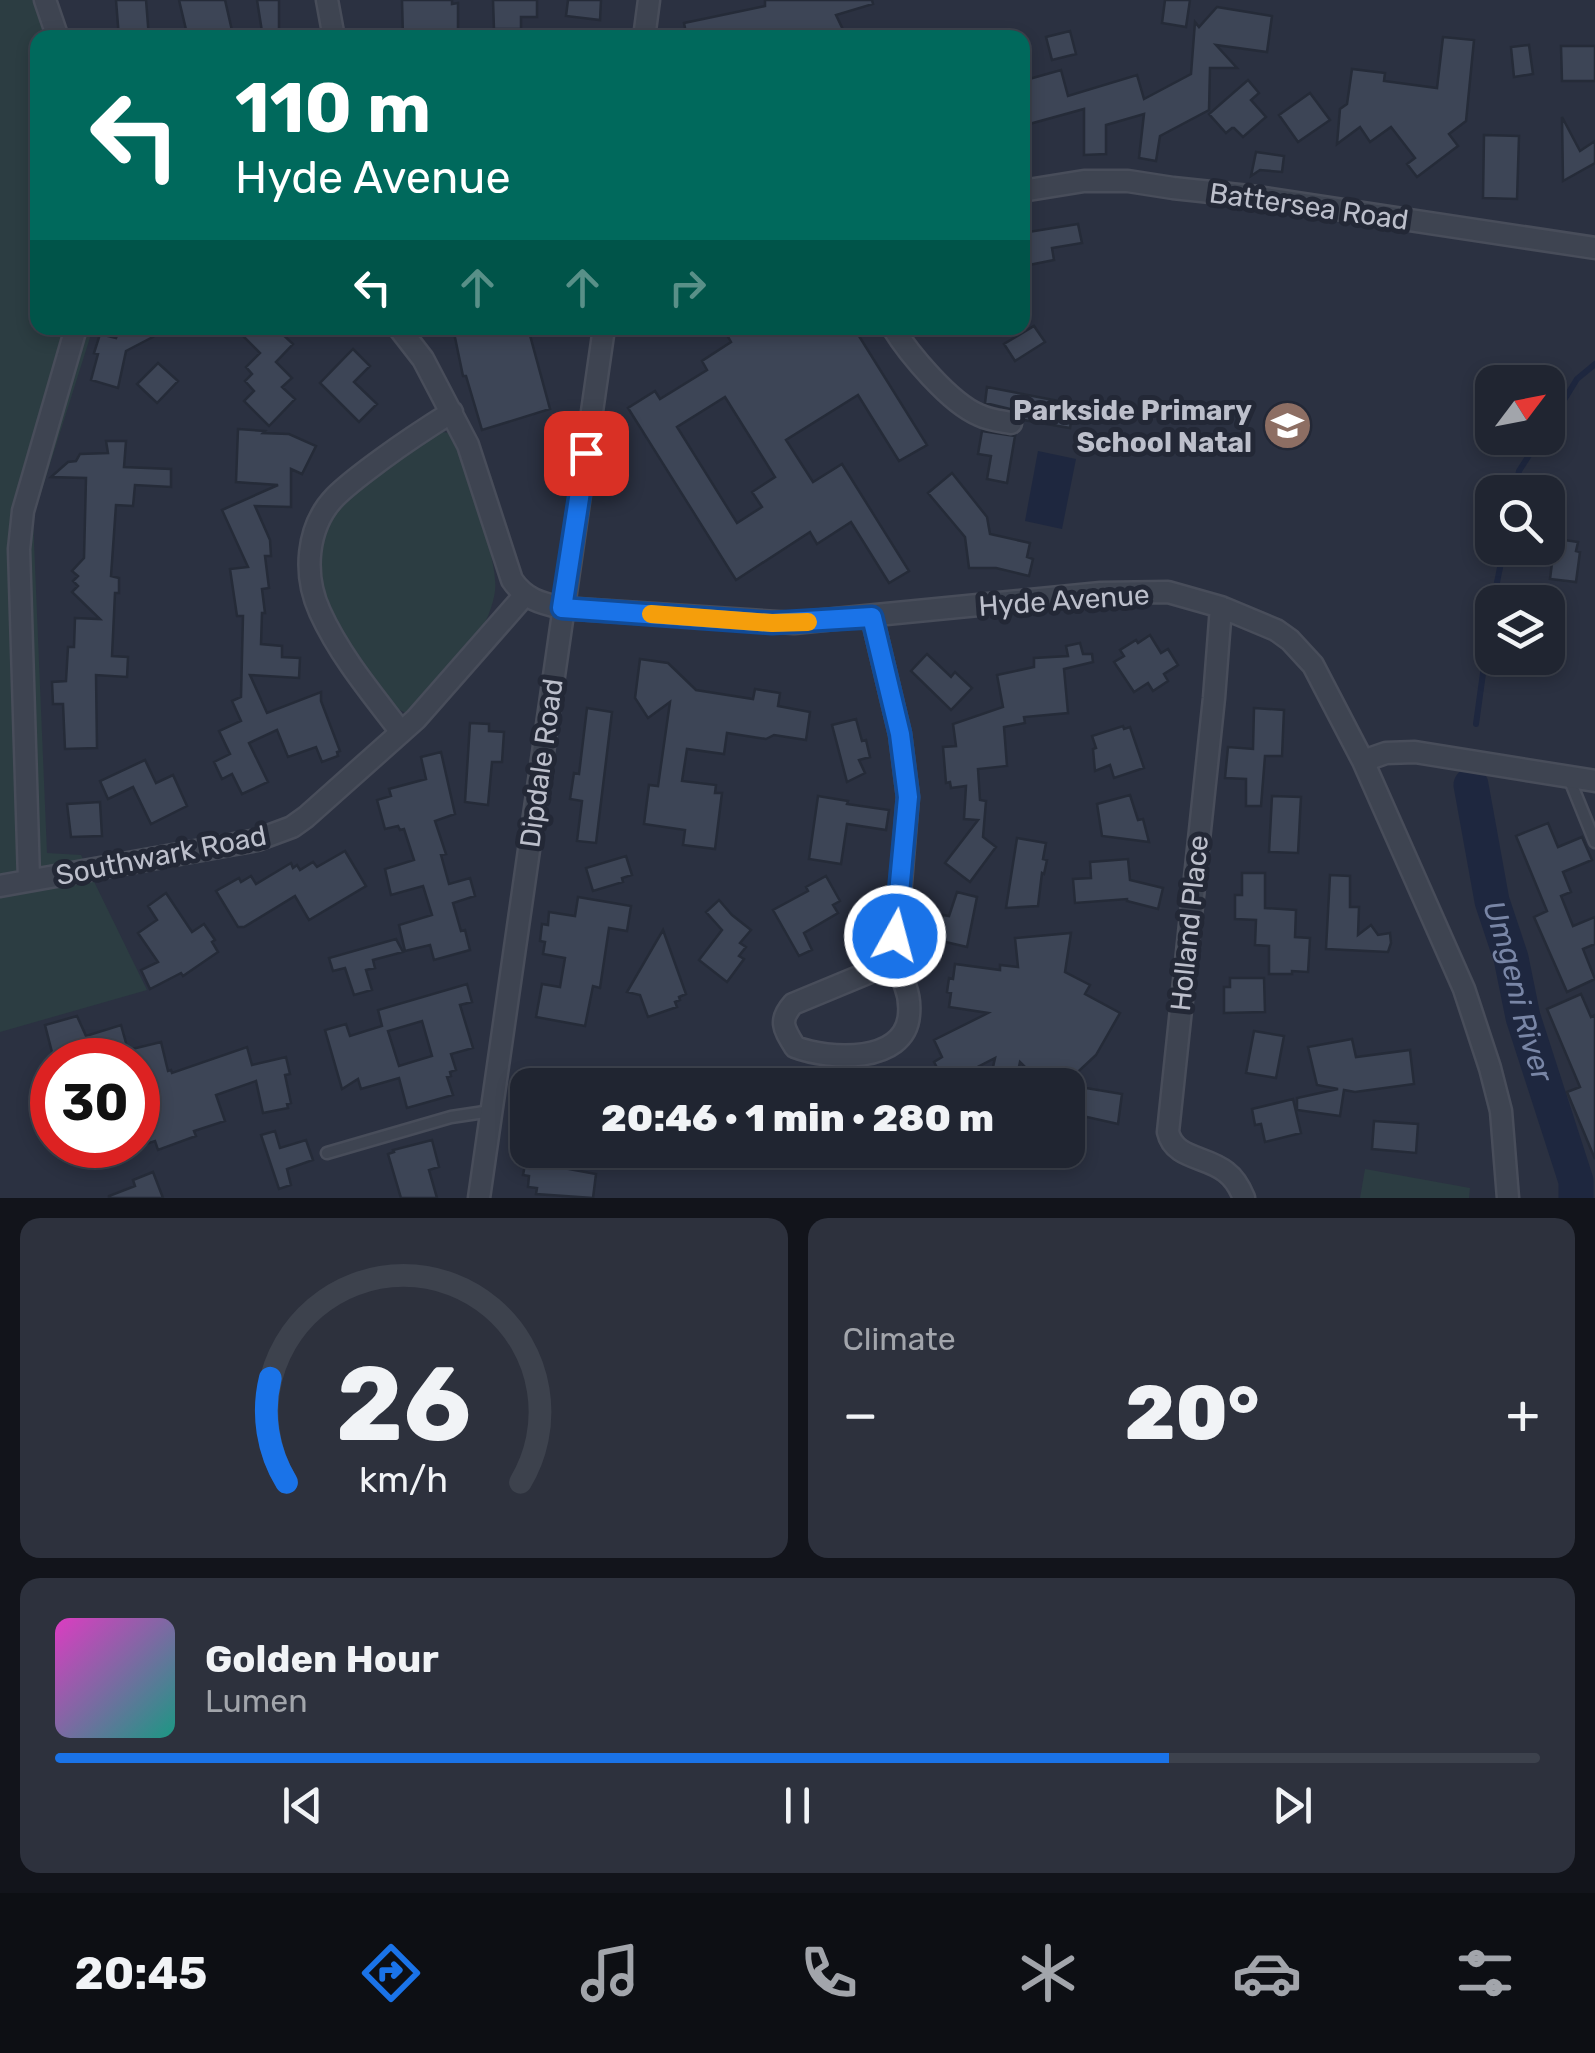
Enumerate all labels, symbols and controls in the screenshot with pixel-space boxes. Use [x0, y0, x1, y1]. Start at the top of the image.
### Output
text: 110 m [235, 67, 431, 150]
icon: left [70, 70, 200, 200]
text: Hyde Avenue [235, 151, 511, 204]
street label: Battersea Road [1207, 176, 1411, 237]
icon: left [345, 260, 400, 315]
icon: ahead [450, 260, 505, 315]
icon: ahead [555, 260, 610, 315]
icon: right [660, 260, 715, 315]
north arrow [1475, 365, 1565, 455]
map controls [1475, 365, 1565, 675]
place label: Parkside Primary School Natal [1013, 394, 1252, 459]
school or university icon: Parkside Primary School Natal [1261, 400, 1313, 452]
pin [544, 411, 629, 496]
icon: arrive [559, 426, 614, 481]
button: search [1475, 475, 1565, 565]
street label: Hyde Avenue [977, 578, 1151, 623]
button: layers [1475, 585, 1565, 675]
street label: Dipdale Road [513, 676, 570, 850]
street label: Southwark Road [53, 819, 269, 892]
street label: Holland Place [1164, 833, 1215, 1013]
position arrow [843, 884, 947, 988]
water label: Umgeni River [1475, 896, 1561, 1088]
speed limit sign: 30 [30, 1038, 160, 1168]
text: 20:46 · 1 min · 280 m [601, 1095, 994, 1141]
text: Climate [843, 1320, 956, 1358]
text: 26 [336, 1343, 471, 1466]
text: 20° [1125, 1369, 1259, 1458]
text: − [843, 1382, 878, 1447]
text: + [1506, 1382, 1540, 1447]
text: km/h [359, 1459, 448, 1501]
text: Golden Hour [205, 1636, 439, 1682]
text: Lumen [205, 1682, 308, 1720]
icon: previous [275, 1778, 330, 1833]
icon: pause [770, 1778, 825, 1833]
icon: next [1265, 1778, 1320, 1833]
icon: directions [356, 1938, 426, 2008]
icon: music [575, 1938, 645, 2008]
icon: phone [794, 1938, 864, 2008]
icon: climate [1013, 1938, 1083, 2008]
icon: car [1232, 1938, 1302, 2008]
icon: filters [1450, 1938, 1520, 2008]
text: 20:45 [74, 1947, 207, 2000]

